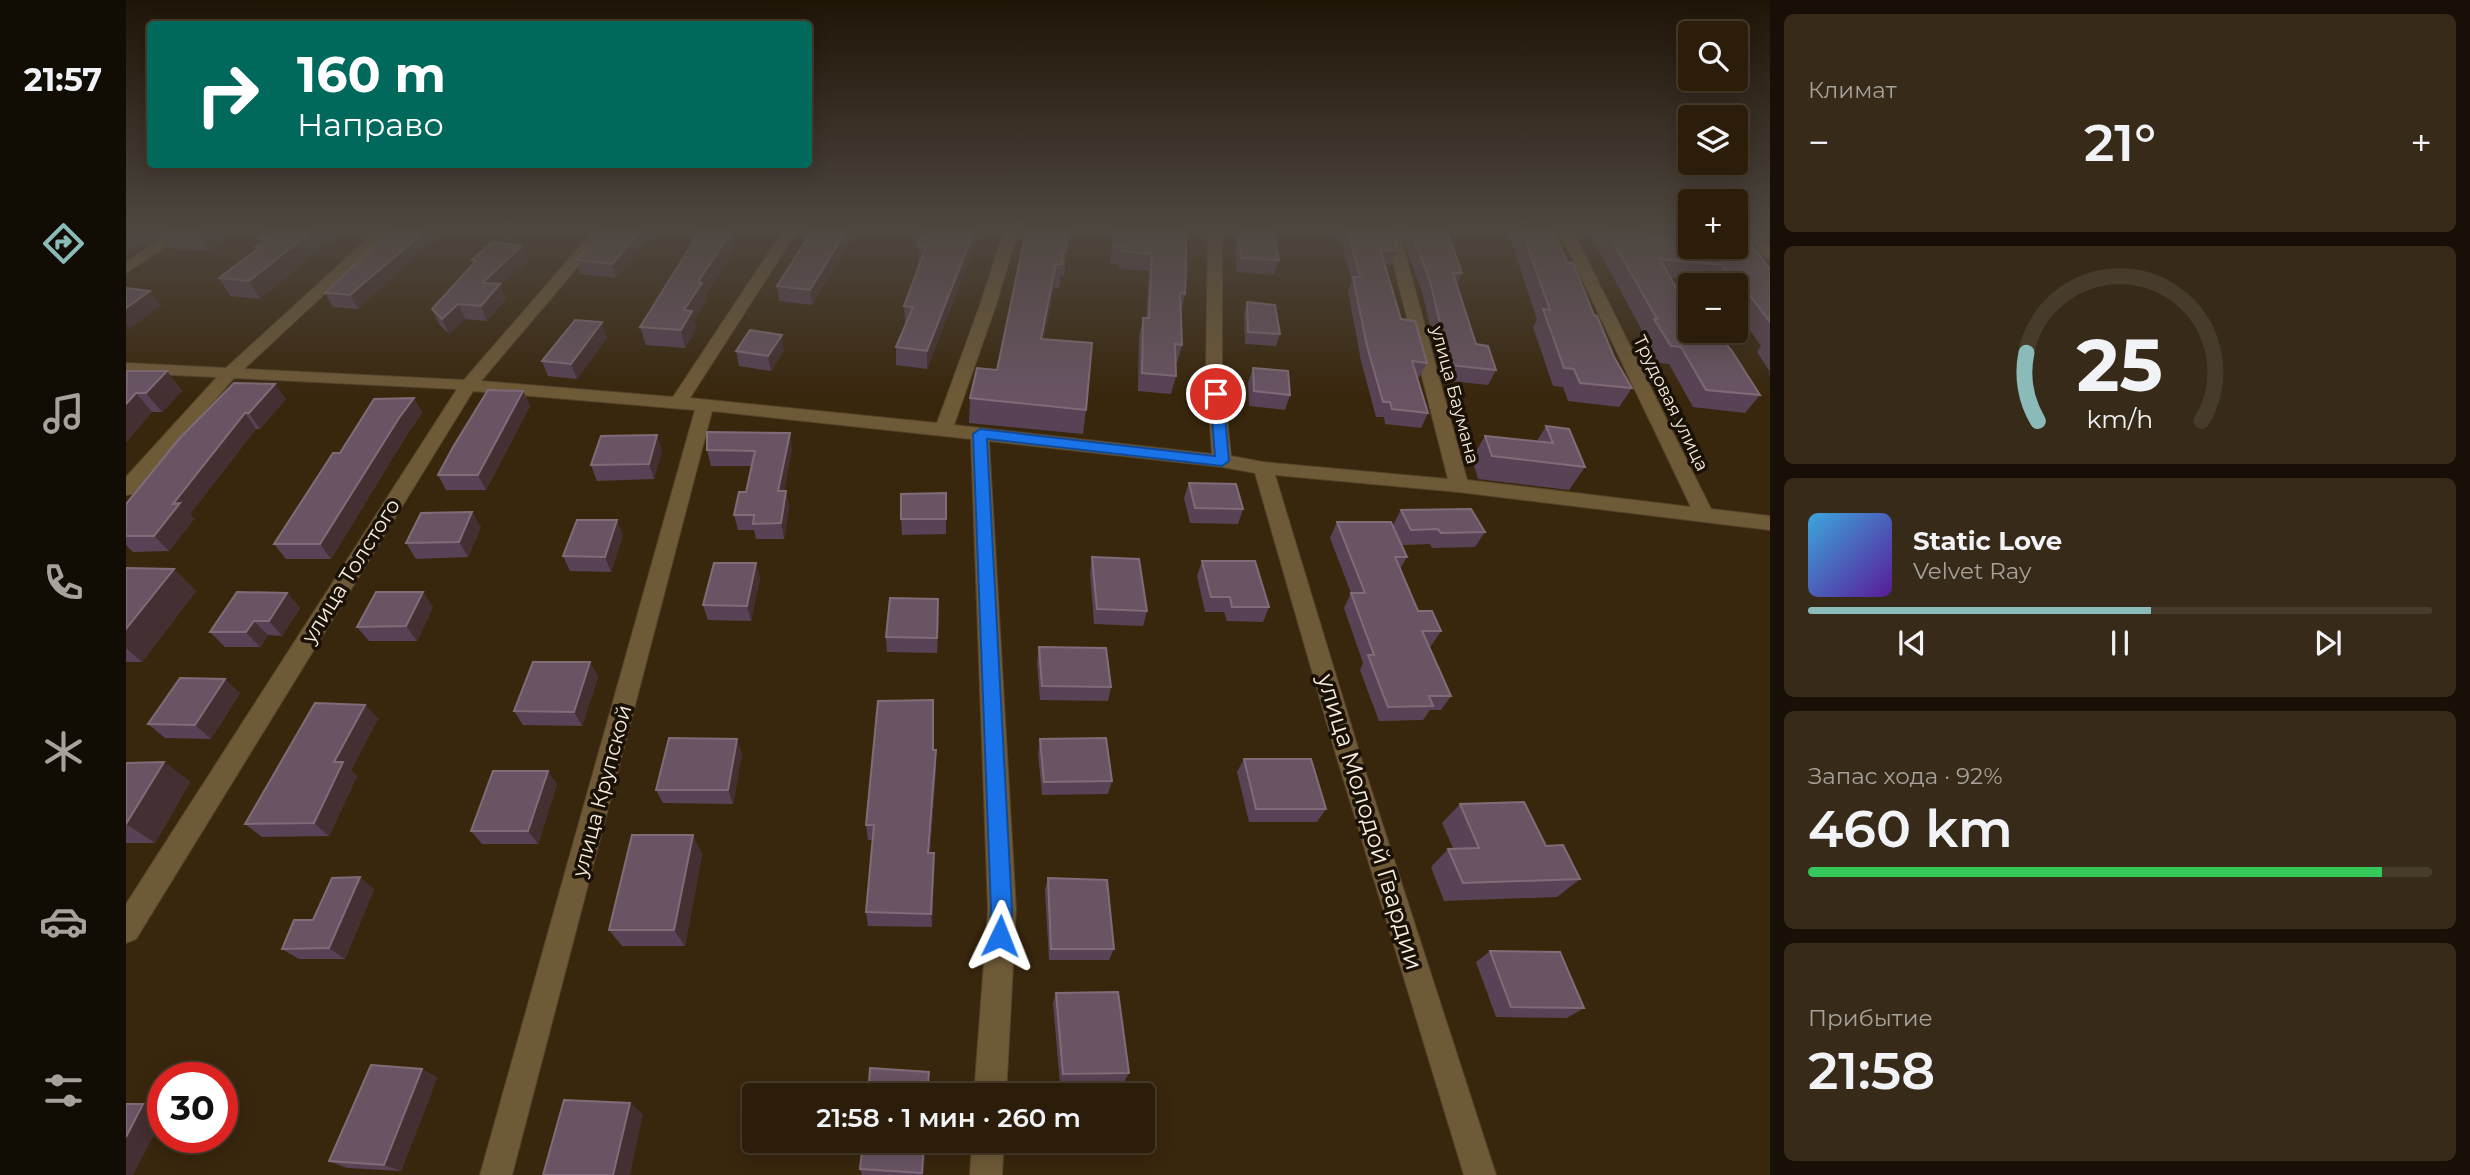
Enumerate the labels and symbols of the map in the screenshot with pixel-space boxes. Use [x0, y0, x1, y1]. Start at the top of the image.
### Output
street label: улица Баумана [1426, 323, 1484, 466]
street label: Трудовая улица [1629, 331, 1713, 475]
pin [1186, 364, 1246, 424]
street label: улица Толстого [295, 494, 405, 649]
street label: улица Молодой Гвардии [1311, 669, 1429, 973]
street label: улица Крупской [566, 702, 637, 881]
position arrow [963, 899, 1037, 973]
speed limit sign: 30 [147, 1062, 238, 1153]

